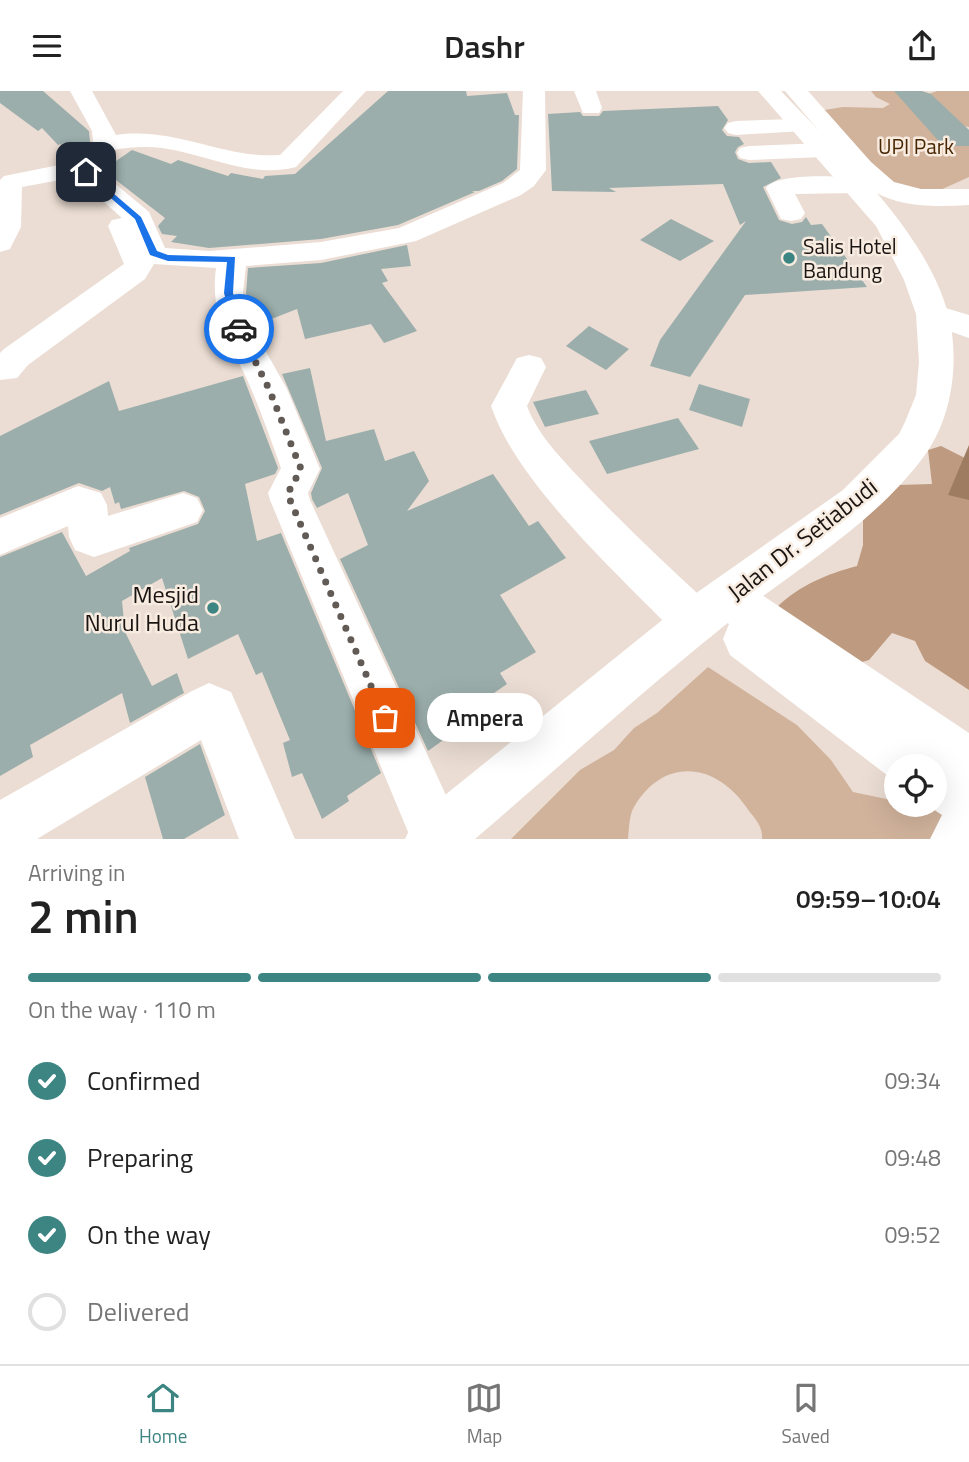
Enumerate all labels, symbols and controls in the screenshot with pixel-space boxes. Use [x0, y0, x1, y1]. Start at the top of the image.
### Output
text: Dashr [444, 22, 525, 70]
icon: menu [28, 27, 66, 65]
icon: share [903, 27, 941, 65]
park label: UPI Park [878, 130, 954, 162]
pin [56, 142, 116, 202]
icon: home [67, 153, 105, 191]
place label: Salis Hotel Bandung [803, 230, 897, 286]
marker: Salis Hotel Bandung [781, 250, 797, 266]
courier [204, 294, 274, 364]
icon: car [220, 310, 258, 348]
street label: Jalan Dr. Setiabudi [719, 469, 885, 609]
place label: Mesjid Nurul Huda [84, 576, 199, 640]
marker: Mesjid Nurul Huda [205, 600, 221, 616]
pin [355, 688, 415, 748]
callout: Ampera [427, 693, 542, 743]
icon: bag [366, 699, 404, 737]
text: Ampera [446, 700, 524, 735]
map controls [884, 754, 947, 817]
button: locate [884, 754, 947, 817]
text: Arriving in [28, 855, 125, 890]
text: 09:59–10:04 [796, 879, 941, 918]
text: 2 min [28, 881, 139, 951]
text: On the way · 110 m [28, 992, 216, 1027]
text: Confirmed [87, 1061, 201, 1100]
icon: check [28, 1062, 66, 1100]
text: 09:34 [884, 1063, 941, 1098]
text: Preparing [87, 1138, 193, 1177]
icon: check [28, 1139, 66, 1177]
text: 09:48 [884, 1140, 941, 1175]
text: On the way [87, 1215, 211, 1254]
icon: check [28, 1216, 66, 1254]
text: 09:52 [884, 1217, 941, 1252]
text: Delivered [87, 1292, 190, 1331]
tab: Home [139, 1379, 187, 1450]
tab: Map [465, 1379, 503, 1450]
tab: Saved [782, 1379, 830, 1450]

